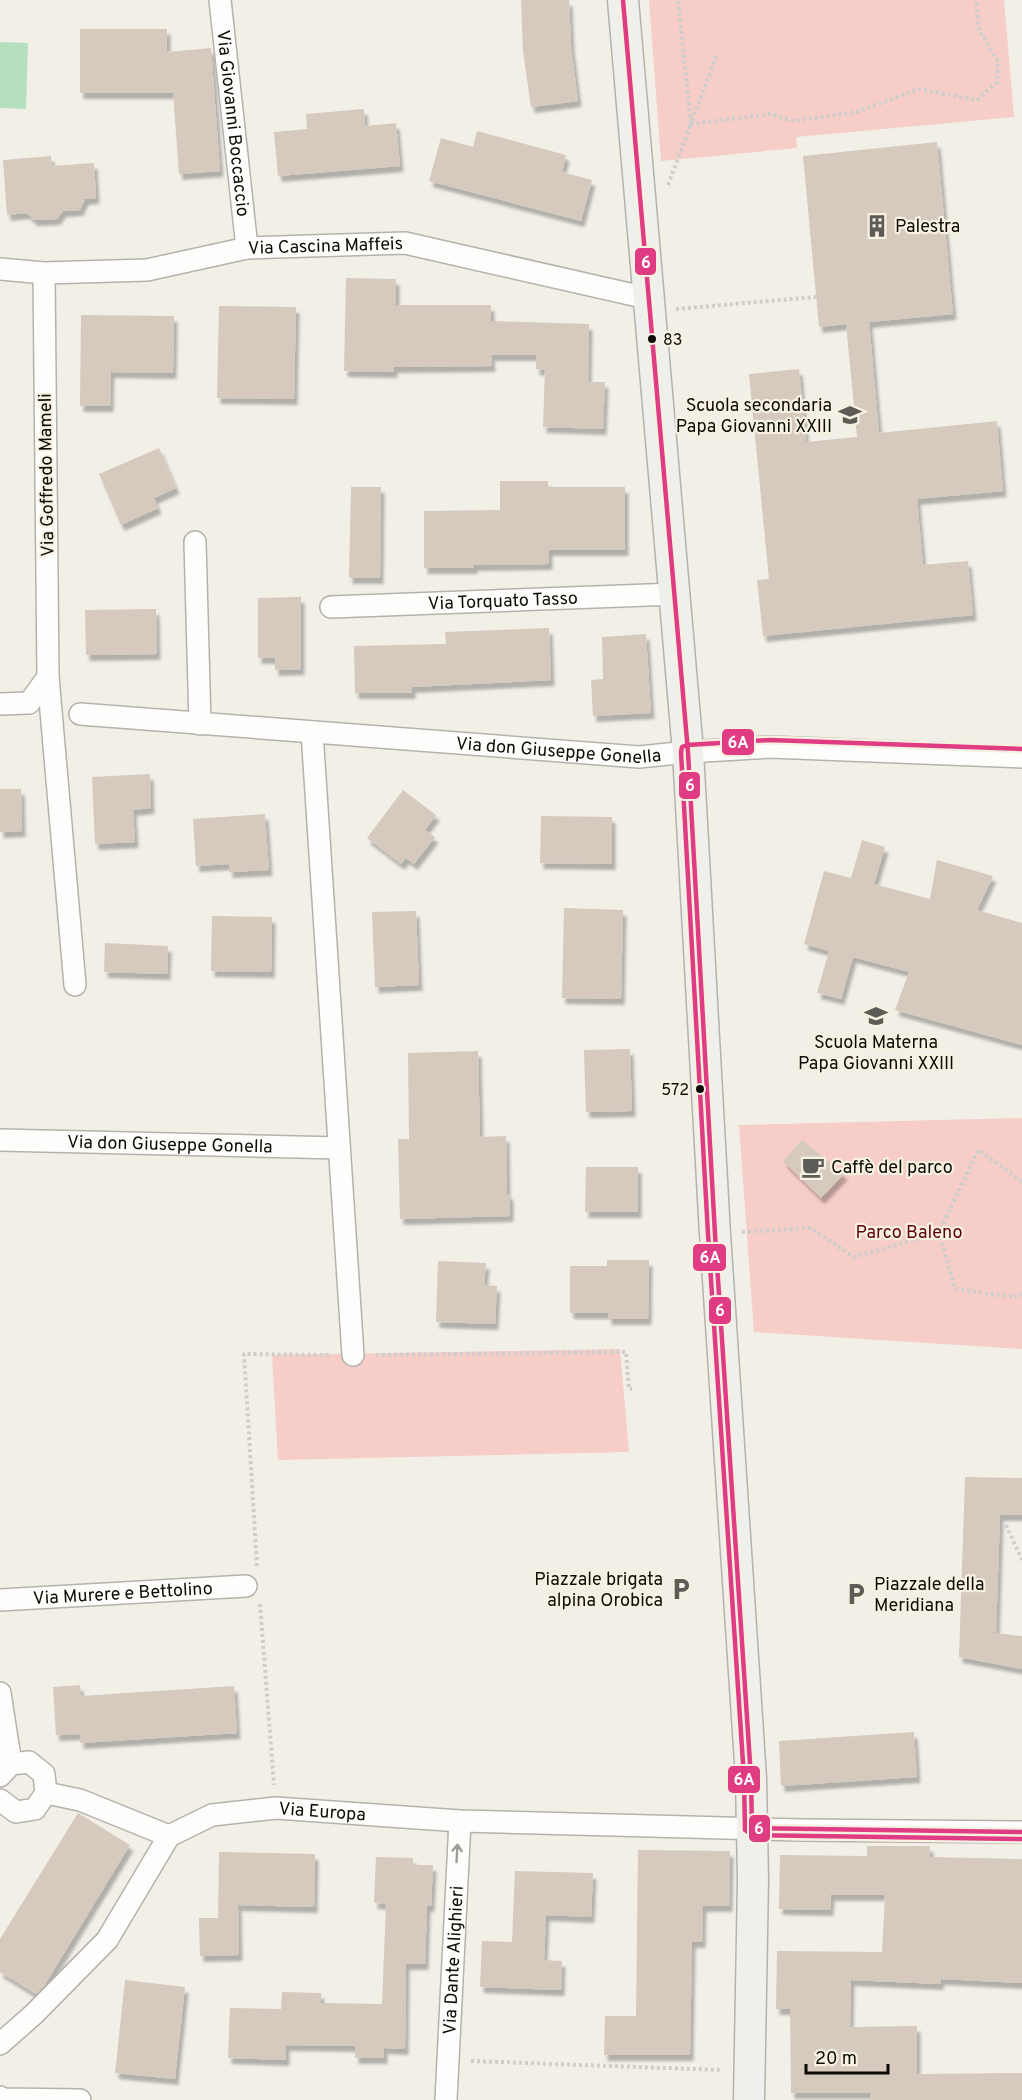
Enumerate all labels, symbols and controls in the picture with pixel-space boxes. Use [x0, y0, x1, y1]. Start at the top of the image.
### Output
street label: Via Giovanni Boccaccio [210, 29, 254, 218]
building icon: Palestra [864, 213, 890, 239]
place label: Palestra [895, 216, 960, 239]
street label: Via Cascina Maffeis [247, 233, 403, 261]
line badge: 6 [634, 247, 657, 276]
text: 6 [641, 254, 651, 274]
place label: 83 [663, 331, 682, 351]
marker: 83 [646, 333, 658, 345]
street label: Via Goffredo Mameli [35, 393, 60, 557]
place label: Scuola secondaria Papa Giovanni XXIII [676, 395, 832, 439]
school or university icon: Scuola secondaria Papa Giovanni XXIII [837, 402, 863, 428]
street label: Via Torquato Tasso [428, 588, 578, 616]
line badge: 6A [721, 728, 755, 756]
street label: Via don Giuseppe Gonella [455, 733, 662, 770]
text: 6A [727, 734, 749, 754]
line badge: 6 [678, 771, 701, 800]
text: 6 [685, 777, 695, 797]
school or university icon: Scuola Materna Papa Giovanni XXIII [863, 1003, 889, 1029]
place label: Scuola Materna Papa Giovanni XXIII [798, 1032, 954, 1076]
place label: 572 [661, 1081, 689, 1101]
marker: 572 [694, 1083, 706, 1095]
street label: Via don Giuseppe Gonella [67, 1132, 273, 1159]
cafe icon: Caffè del parco [800, 1154, 826, 1180]
place label: Caffè del parco [831, 1157, 953, 1180]
park label: Parco Baleno [855, 1222, 963, 1245]
line badge: 6A [692, 1243, 727, 1272]
text: 6A [699, 1249, 721, 1269]
line badge: 6 [708, 1296, 732, 1325]
text: 6 [715, 1302, 725, 1322]
place label: Piazzale brigata alpina Orobica [534, 1569, 663, 1613]
place label: Piazzale della Meridiana [874, 1574, 984, 1618]
parking icon: Piazzale brigata alpina Orobica [668, 1576, 694, 1602]
street label: Via Murere e Bettolino [32, 1578, 213, 1611]
parking icon: Piazzale della Meridiana [843, 1581, 869, 1607]
line badge: 6A [727, 1765, 761, 1794]
text: 6A [733, 1771, 755, 1791]
street label: Via Europa [278, 1798, 367, 1827]
line badge: 6 [748, 1814, 771, 1843]
text: 6 [754, 1820, 764, 1840]
one-way arrow [451, 1843, 462, 1863]
street label: Via Dante Alighieri [439, 1885, 470, 2035]
scale bar [806, 2037, 888, 2075]
text: 20 m [815, 2048, 857, 2071]

